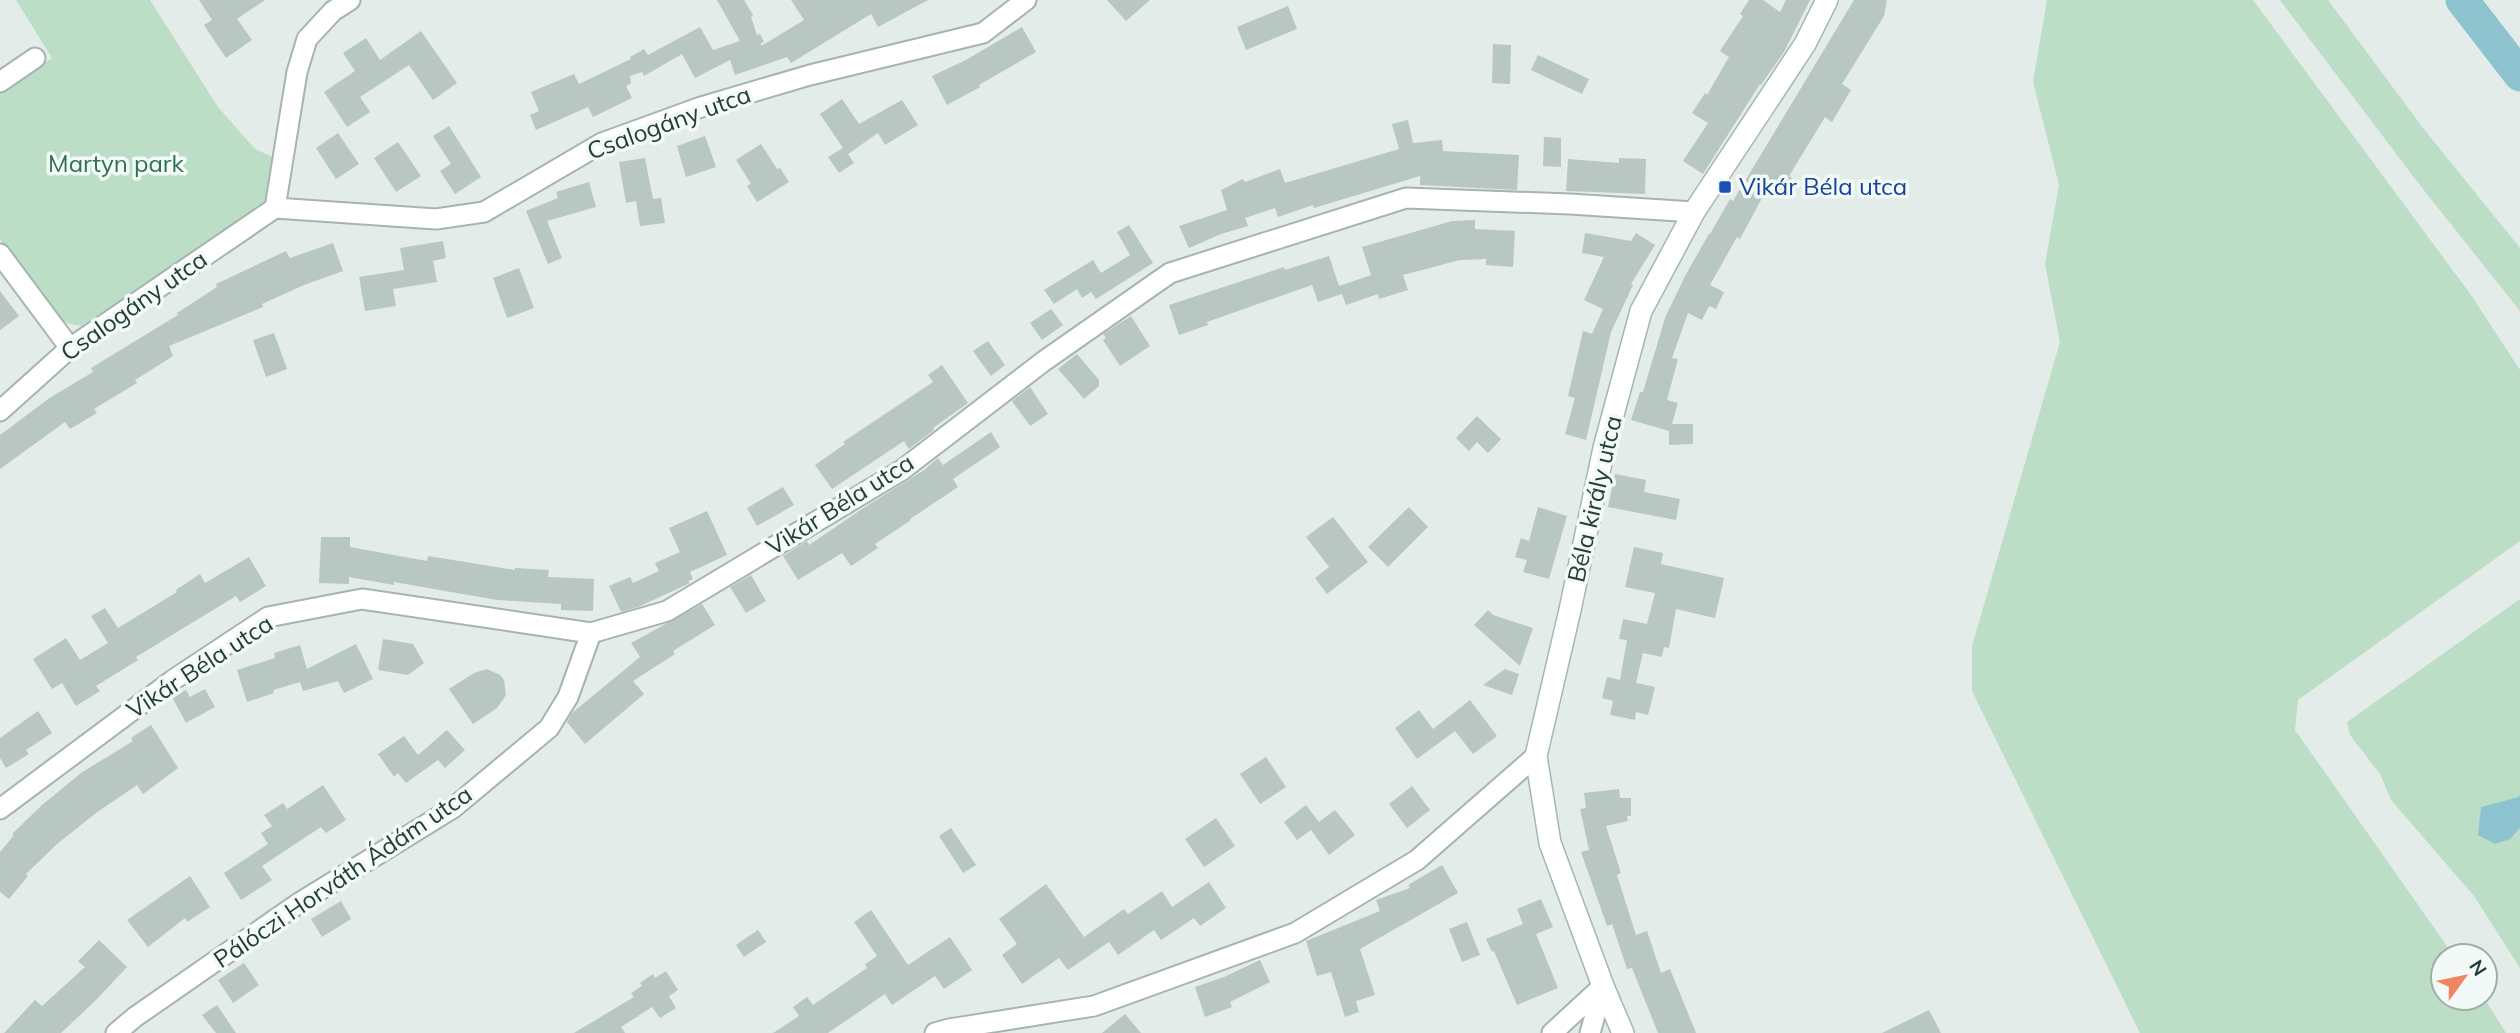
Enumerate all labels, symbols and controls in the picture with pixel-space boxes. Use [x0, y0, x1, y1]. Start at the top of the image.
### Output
street label: Csalogány utca [583, 79, 755, 166]
park label: Martyn park [48, 148, 185, 178]
place label: Vikár Béla utca [1739, 171, 1907, 201]
marker: Vikár Béla utca [1717, 179, 1733, 195]
street label: Csalogány utca [54, 244, 212, 367]
street label: Béla király utca [1560, 413, 1628, 585]
street label: Vikár Béla utca [760, 447, 919, 561]
street label: Vikár Béla utca [121, 608, 278, 725]
street label: Pálóczi Horváth Ádám utca [208, 778, 477, 974]
north arrow [2429, 942, 2499, 1012]
text: N [2464, 955, 2492, 980]

